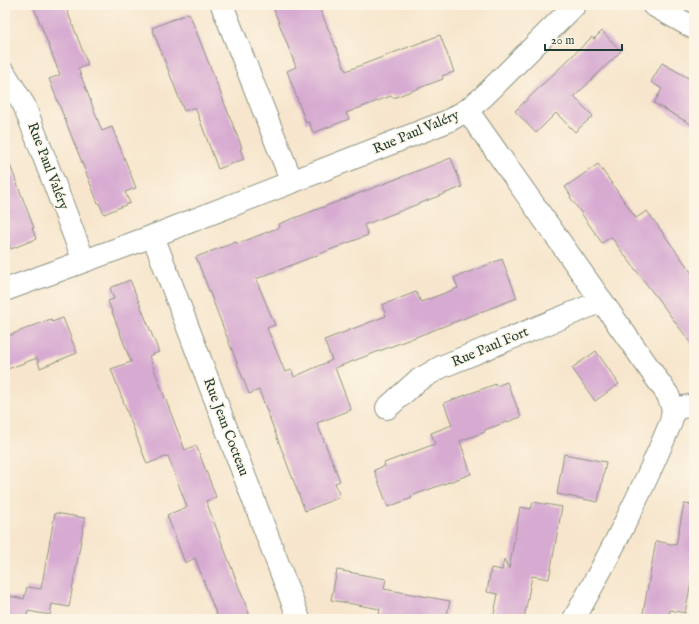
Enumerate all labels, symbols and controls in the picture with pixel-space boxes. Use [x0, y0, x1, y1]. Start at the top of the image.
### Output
scale bar [545, 26, 622, 52]
text: 20 m [551, 33, 574, 48]
street label: Rue Paul Valéry [370, 106, 462, 158]
street label: Rue Paul Valéry [23, 120, 73, 212]
street label: Rue Paul Fort [449, 323, 531, 371]
street label: Rue Jean Cocteau [199, 375, 253, 479]

